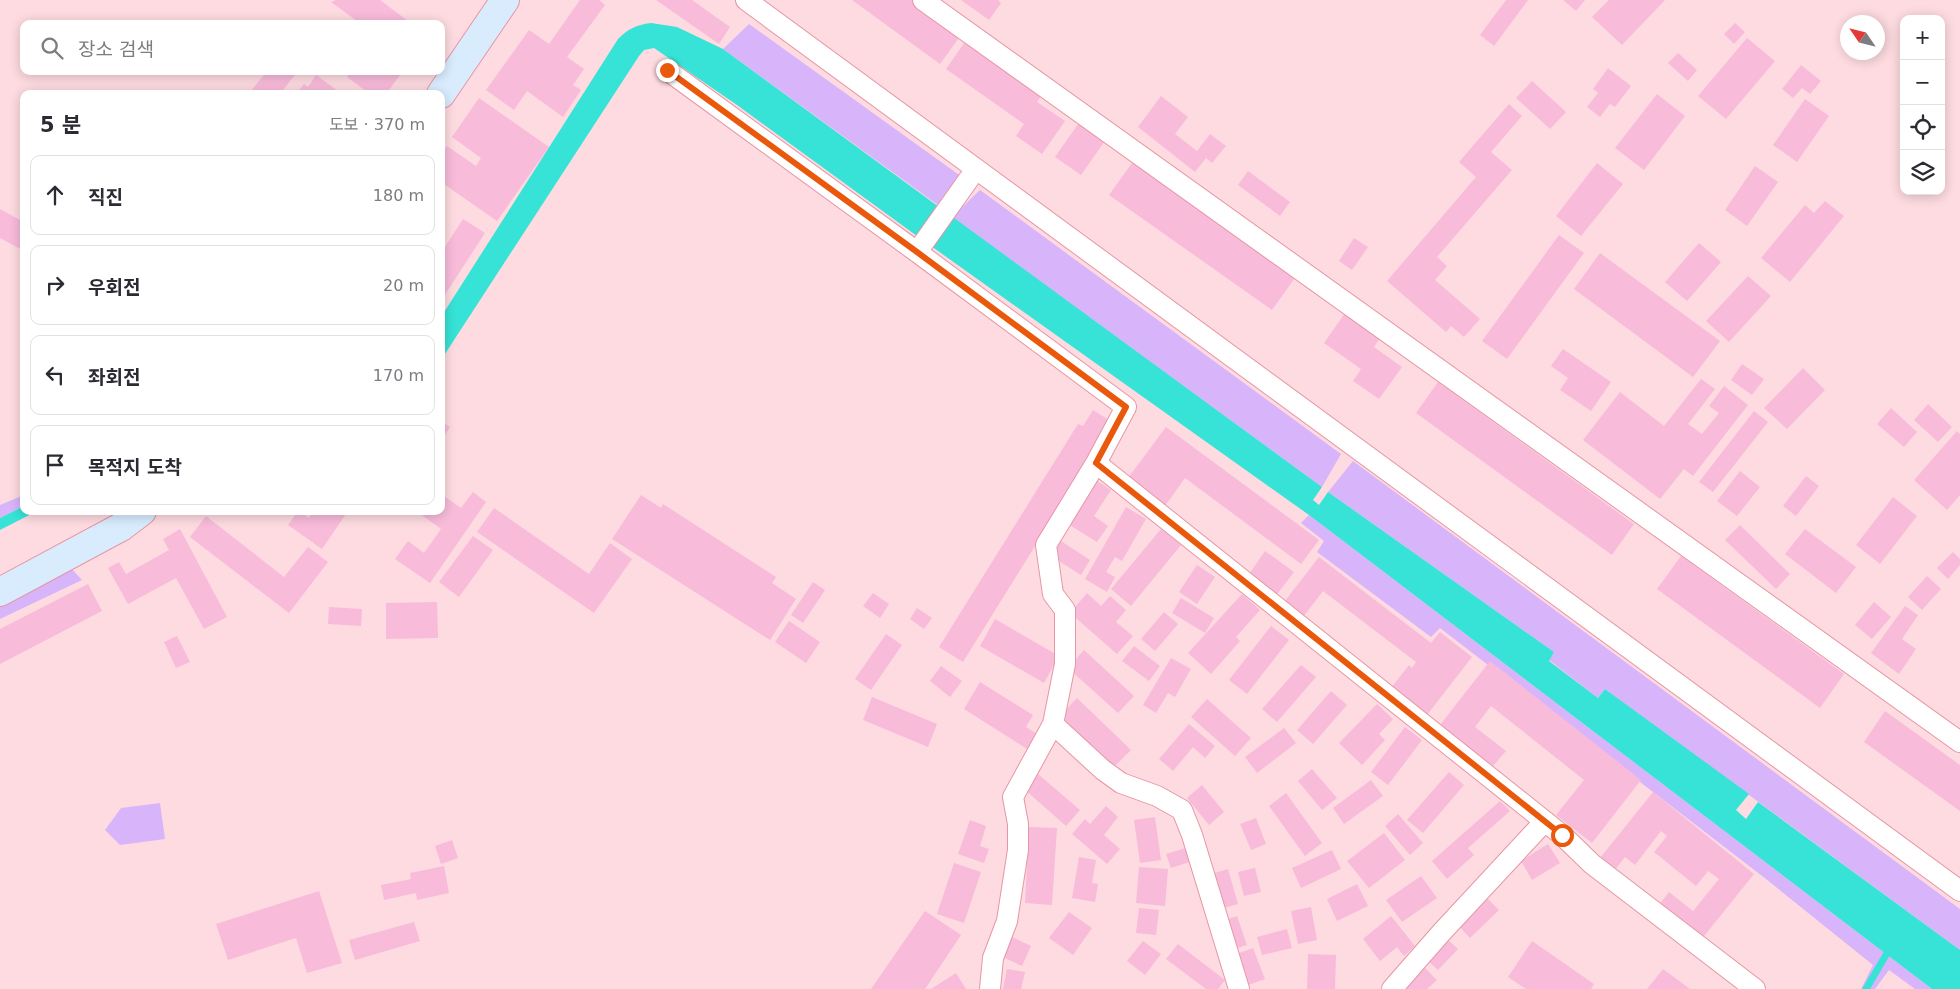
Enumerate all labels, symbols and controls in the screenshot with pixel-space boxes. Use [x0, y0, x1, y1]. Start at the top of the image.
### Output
north arrow [1840, 15, 1885, 60]
map controls [1900, 15, 1945, 195]
button: + [1900, 15, 1945, 60]
search box [20, 20, 445, 75]
icon: search [38, 34, 66, 62]
text: 장소 검색 [78, 38, 154, 60]
route end [656, 59, 679, 82]
button: − [1900, 60, 1945, 105]
button: locate [1900, 105, 1945, 150]
text: 5 분 [40, 113, 81, 137]
text: 도보 · 370 m [329, 115, 425, 134]
button: layers [1900, 150, 1945, 195]
icon: ahead [41, 181, 69, 209]
text: 직진 [88, 186, 123, 208]
text: 180 m [373, 186, 424, 205]
icon: right [41, 271, 69, 299]
text: 우회전 [88, 276, 140, 298]
text: 20 m [383, 276, 424, 295]
icon: left [41, 361, 69, 389]
text: 좌회전 [88, 366, 140, 388]
text: 170 m [373, 366, 424, 385]
icon: arrive [41, 451, 69, 479]
text: 목적지 도착 [88, 456, 182, 478]
route start [1551, 824, 1574, 847]

